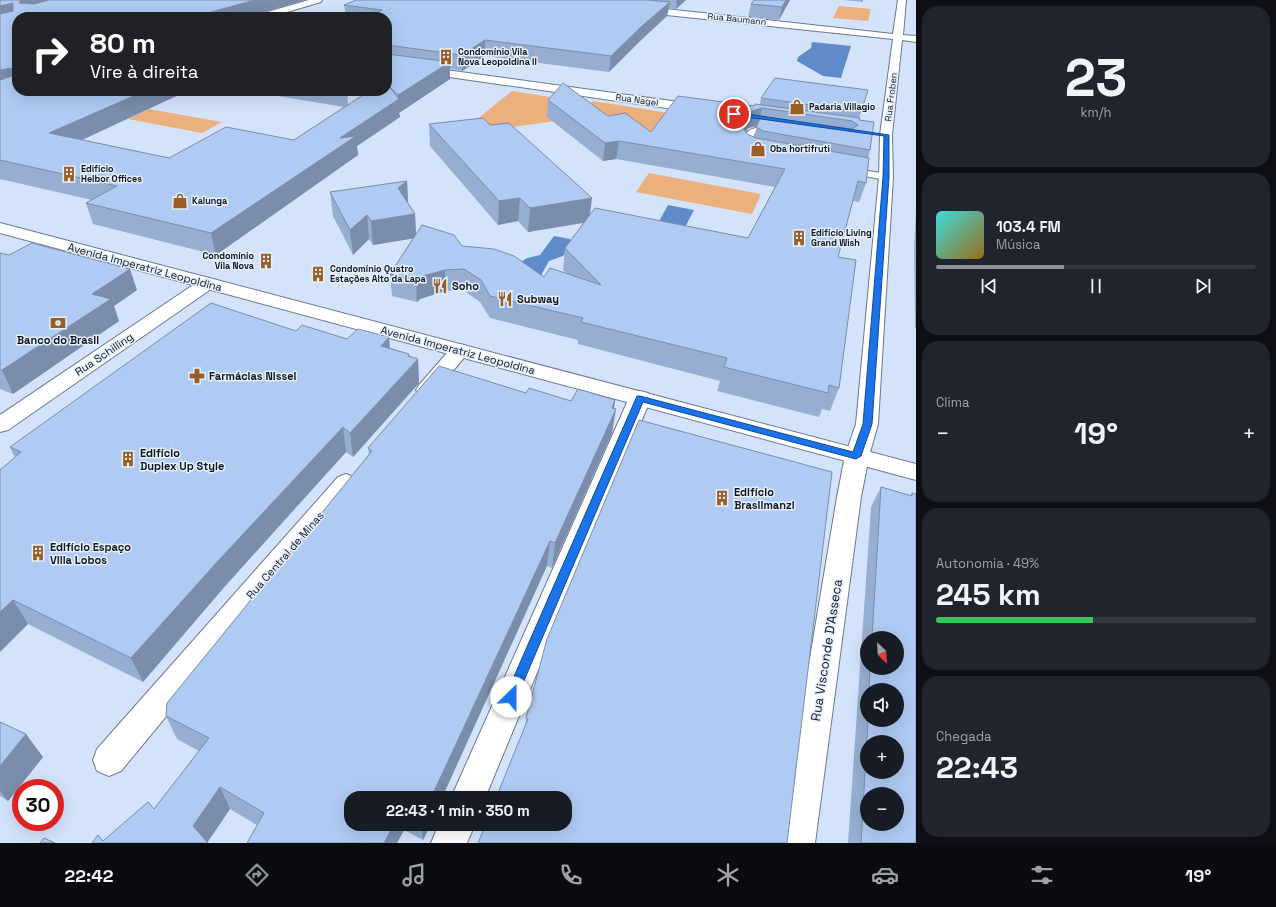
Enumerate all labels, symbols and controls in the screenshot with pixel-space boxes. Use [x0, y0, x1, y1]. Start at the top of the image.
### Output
street label: Rua Baumann [707, 10, 767, 28]
text: 80 m [90, 25, 156, 61]
icon: right [24, 28, 76, 80]
text: 23 [1065, 45, 1127, 111]
place label: Condomínio Vila Nova Leopoldina II [458, 46, 537, 68]
building icon: Condomínio Vila Nova Leopoldina II [437, 48, 455, 66]
text: Vire à direita [90, 60, 198, 83]
street label: Rua Froben [882, 72, 900, 122]
street label: Rua Nagel [615, 91, 659, 109]
pin [717, 97, 751, 131]
shop icon: Padaria Villagio [788, 98, 806, 116]
place label: Padaria Villagio [809, 101, 876, 113]
icon: arrive [723, 103, 745, 125]
text: km/h [1081, 104, 1111, 121]
shop icon: Oba hortifruti [749, 140, 767, 158]
place label: Oba hortifruti [770, 143, 830, 155]
place label: Edifício Helbor Offices [81, 163, 142, 185]
building icon: Edifício Helbor Offices [60, 165, 78, 183]
shop icon: Kalunga [171, 192, 189, 210]
place label: Kalunga [192, 195, 227, 207]
text: 103.4 FM [996, 217, 1061, 236]
place label: Edifício Living Grand Wish [811, 227, 872, 249]
building icon: Edifício Living Grand Wish [790, 229, 808, 247]
text: Música [996, 236, 1041, 253]
street label: Avenida Imperatriz Leopoldina [66, 240, 224, 295]
place label: Condomínio Vila Nova [202, 250, 254, 272]
building icon: Condomínio Vila Nova [257, 252, 275, 270]
place label: Condomínio Quatro Estações Alto da Lapa [330, 263, 426, 285]
building icon: Condomínio Quatro Estações Alto da Lapa [309, 265, 327, 283]
icon: previous [978, 275, 1000, 297]
icon: pause [1085, 275, 1107, 297]
icon: next [1192, 275, 1214, 297]
restaurant icon: Soho [431, 277, 449, 295]
place label: Soho [452, 279, 479, 293]
restaurant icon: Subway [496, 290, 514, 308]
place label: Subway [517, 292, 559, 306]
bank icon: Banco do Brasil [49, 314, 67, 332]
street label: Avenida Imperatriz Leopoldina [379, 323, 537, 378]
street label: Rua Schilling [72, 329, 136, 379]
place label: Banco do Brasil [17, 333, 99, 347]
pharmacy icon: Farmácias Nissei [188, 367, 206, 385]
place label: Farmácias Nissei [209, 369, 297, 383]
text: Clima [936, 394, 969, 411]
text: 19° [1074, 414, 1118, 453]
text: − [936, 419, 950, 447]
text: + [1242, 419, 1256, 447]
place label: Edifício Duplex Up Style [140, 446, 224, 473]
building icon: Edifício Duplex Up Style [119, 450, 137, 468]
place label: Edifício Brasilmanzi [734, 485, 795, 512]
building icon: Edifício Brasilmanzi [713, 489, 731, 507]
street label: Rua Central de Minas [243, 508, 327, 602]
place label: Edifício Espaço Villa Lobos [50, 540, 131, 567]
building icon: Edifício Espaço Villa Lobos [29, 544, 47, 562]
text: Autonomia · 49% [936, 555, 1039, 572]
text: 245 km [936, 575, 1041, 614]
street label: Rua Visconde D'Asseca [807, 577, 846, 722]
north arrow [860, 631, 904, 675]
map controls [860, 631, 904, 831]
position arrow [490, 676, 532, 718]
button: sound [860, 683, 904, 727]
text: Chegada [936, 728, 992, 745]
button: + [860, 735, 904, 779]
text: 22:43 [936, 748, 1018, 787]
speed limit sign: 30 [12, 779, 64, 831]
button: − [860, 787, 904, 831]
text: 22:43 · 1 min · 350 m [386, 801, 530, 820]
icon: directions [243, 861, 271, 889]
icon: music [400, 861, 428, 889]
icon: phone [557, 861, 585, 889]
icon: climate [714, 861, 742, 889]
icon: car [871, 861, 899, 889]
icon: filters [1028, 861, 1056, 889]
text: 22:42 [65, 864, 113, 887]
text: 19° [1185, 864, 1211, 887]

